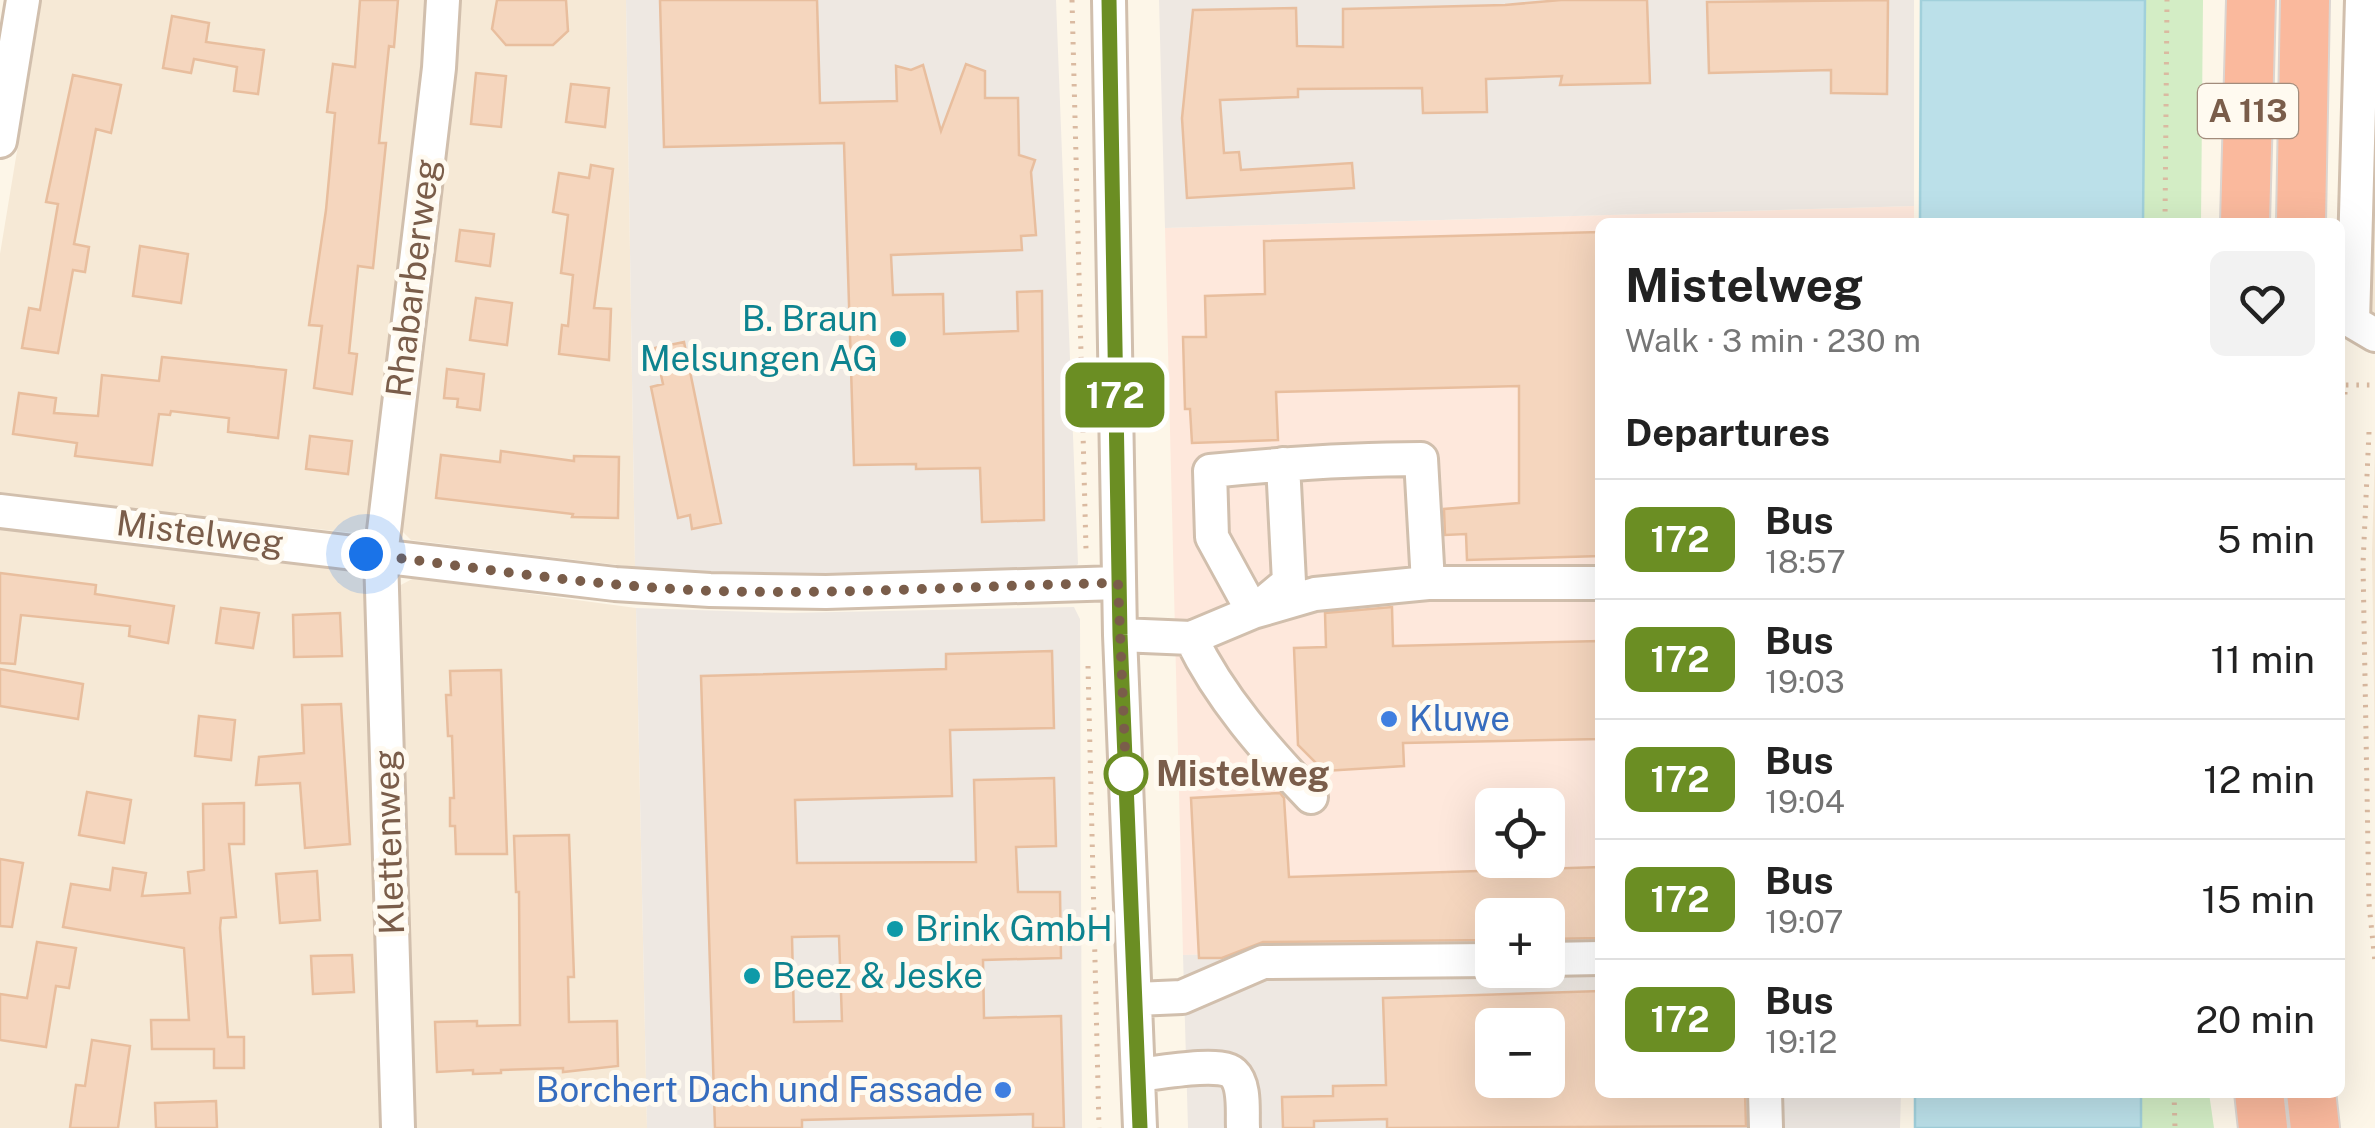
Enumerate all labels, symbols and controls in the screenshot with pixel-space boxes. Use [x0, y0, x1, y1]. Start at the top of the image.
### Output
road number: A 113 [2198, 84, 2298, 138]
street label: Rhabarberweg [378, 156, 447, 399]
button: heart [2210, 251, 2315, 356]
text: Mistelweg [1625, 256, 1863, 313]
place label: B. Braun Melsungen AG [640, 298, 878, 379]
text: Walk · 3 min · 230 m [1625, 322, 1921, 359]
marker: B. Braun Melsungen AG [887, 328, 909, 350]
line badge: 172 [1058, 362, 1172, 428]
text: 172 [1085, 375, 1145, 416]
text: Departures [1625, 410, 1830, 455]
text: Bus [1765, 498, 1834, 543]
street label: Mistelweg [114, 502, 286, 563]
text: 5 min [2217, 517, 2315, 562]
text: 172 [1650, 519, 1710, 560]
your location [341, 529, 391, 579]
text: 18:57 [1765, 543, 1846, 580]
text: Bus [1765, 618, 1834, 663]
text: 11 min [2210, 637, 2315, 682]
text: 172 [1650, 639, 1710, 680]
text: 19:03 [1765, 663, 1845, 700]
place label: Kluwe [1409, 698, 1510, 739]
marker: Kluwe [1378, 708, 1400, 730]
text: Bus [1765, 738, 1834, 783]
street label: Klettenweg [365, 749, 412, 935]
marker: Mistelweg [1105, 753, 1147, 795]
place label: Mistelweg [1156, 753, 1330, 794]
text: 12 min [2203, 757, 2315, 802]
text: 172 [1650, 759, 1710, 800]
text: 19:04 [1765, 783, 1845, 820]
map controls [1475, 788, 1565, 1098]
button: locate [1475, 788, 1565, 878]
text: Bus [1765, 858, 1834, 903]
text: 15 min [2202, 877, 2315, 922]
text: 172 [1650, 879, 1710, 920]
button: + [1475, 898, 1565, 988]
text: 19:07 [1765, 903, 1843, 940]
place label: Brink GmbH [915, 908, 1113, 949]
marker: Brink GmbH [884, 918, 906, 940]
place label: Beez & Jeske [772, 955, 983, 996]
marker: Beez & Jeske [741, 965, 763, 987]
text: Bus [1765, 978, 1834, 1023]
text: 20 min [2195, 997, 2315, 1042]
text: 172 [1650, 999, 1710, 1040]
button: − [1475, 1008, 1565, 1098]
text: 19:12 [1765, 1023, 1837, 1060]
place label: Borchert Dach und Fassade [536, 1069, 983, 1110]
marker: Borchert Dach und Fassade [992, 1079, 1014, 1101]

